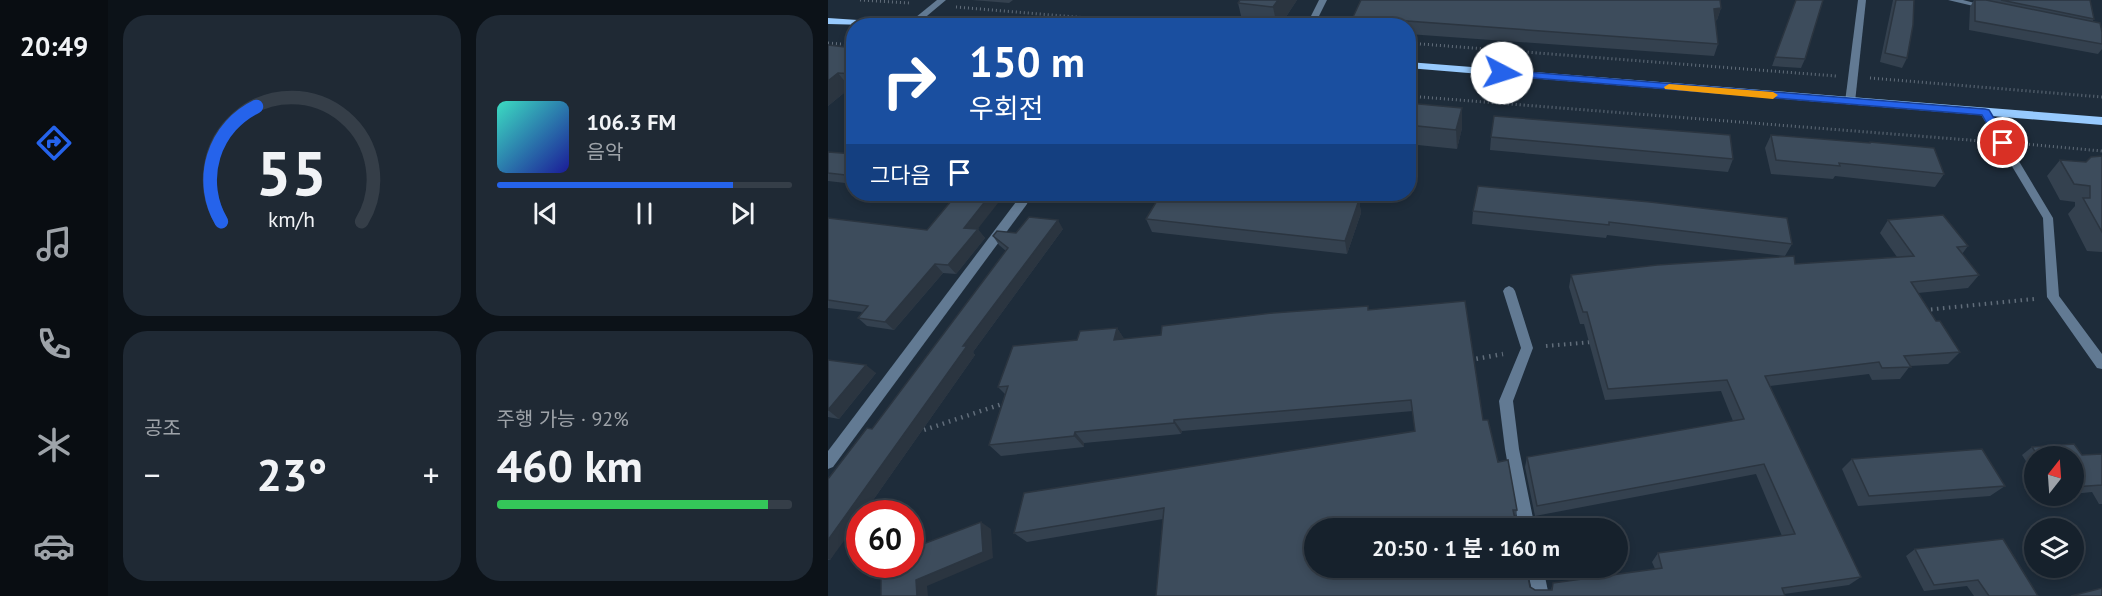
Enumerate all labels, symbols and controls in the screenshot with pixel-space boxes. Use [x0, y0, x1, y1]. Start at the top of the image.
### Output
text: 20:49 [20, 29, 88, 63]
text: 150 m [969, 34, 1085, 89]
position arrow [1470, 41, 1534, 105]
icon: right [870, 42, 948, 120]
text: 우회전 [969, 91, 1044, 125]
text: 106.3 FM [587, 108, 676, 136]
pin [1977, 117, 2028, 168]
icon: directions [33, 122, 75, 164]
icon: arrive [1986, 126, 2019, 159]
text: 55 [256, 133, 327, 214]
text: 음악 [587, 139, 623, 165]
icon: arrive [943, 156, 976, 189]
text: 그다음 [870, 161, 931, 189]
icon: previous [529, 197, 562, 230]
icon: pause [628, 197, 661, 230]
icon: next [726, 197, 759, 230]
text: km/h [268, 206, 315, 234]
icon: music [33, 223, 75, 265]
icon: phone [33, 323, 75, 365]
text: 주행 가능 · 92% [497, 406, 629, 432]
text: 공조 [144, 415, 181, 441]
icon: climate [33, 424, 75, 466]
text: 460 km [497, 436, 643, 494]
text: 23° [256, 445, 327, 503]
north arrow [2024, 446, 2084, 506]
map controls [2024, 446, 2084, 578]
text: − [144, 453, 161, 496]
text: + [423, 453, 439, 496]
speed limit sign: 60 [846, 500, 924, 578]
button: layers [2024, 518, 2084, 578]
icon: car [33, 525, 75, 567]
text: 20:50 · 1 분 · 160 m [1372, 534, 1560, 562]

